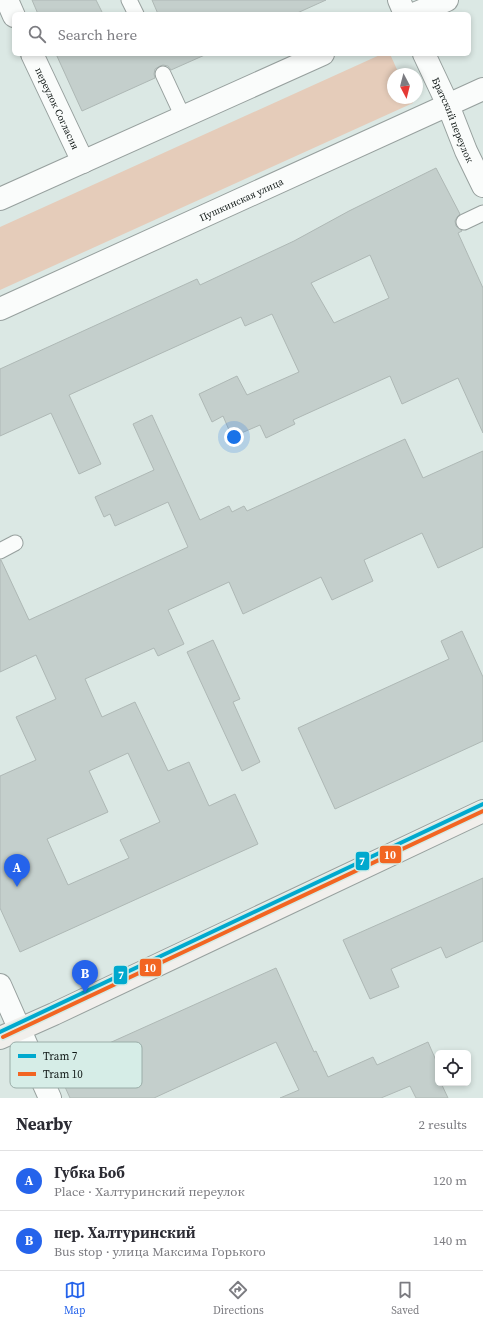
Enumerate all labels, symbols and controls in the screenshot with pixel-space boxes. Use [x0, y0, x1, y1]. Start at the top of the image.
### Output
search box [12, 12, 471, 56]
icon: search [26, 23, 48, 45]
text: Search here [58, 24, 137, 45]
street label: переулок Согласия [33, 65, 83, 151]
north arrow [387, 68, 423, 104]
street label: Братский переулок [429, 75, 477, 165]
street label: Пушкинская улица [197, 174, 286, 224]
your location [224, 427, 244, 447]
line badge: 10 [379, 845, 402, 864]
text: 10 [384, 848, 396, 863]
line badge: 7 [355, 851, 370, 871]
pin: A [4, 854, 30, 887]
text: 7 [359, 854, 365, 869]
line badge: 10 [139, 958, 162, 977]
pin: B [72, 960, 98, 993]
text: 10 [144, 961, 156, 976]
line badge: 7 [113, 965, 128, 985]
text: 7 [118, 968, 124, 983]
legend [10, 1042, 142, 1088]
text: Tram 7 [43, 1049, 78, 1064]
map controls [435, 1050, 471, 1086]
button: locate [435, 1050, 471, 1086]
text: Tram 10 [43, 1067, 83, 1082]
text: Nearby [16, 1112, 72, 1136]
text: 2 results [419, 1116, 467, 1133]
text: Губка Боб [54, 1162, 125, 1183]
text: A [25, 1172, 33, 1189]
text: 120 m [433, 1172, 467, 1189]
text: Place · Халтуринский переулок [54, 1183, 245, 1200]
text: пер. Халтуринский [54, 1222, 196, 1243]
text: B [25, 1232, 33, 1249]
text: 140 m [433, 1232, 467, 1249]
text: Bus stop · улица Максима Горького [54, 1243, 266, 1260]
tab: Map [64, 1279, 86, 1318]
tab: Directions [213, 1279, 264, 1318]
tab: Saved [391, 1279, 419, 1318]

